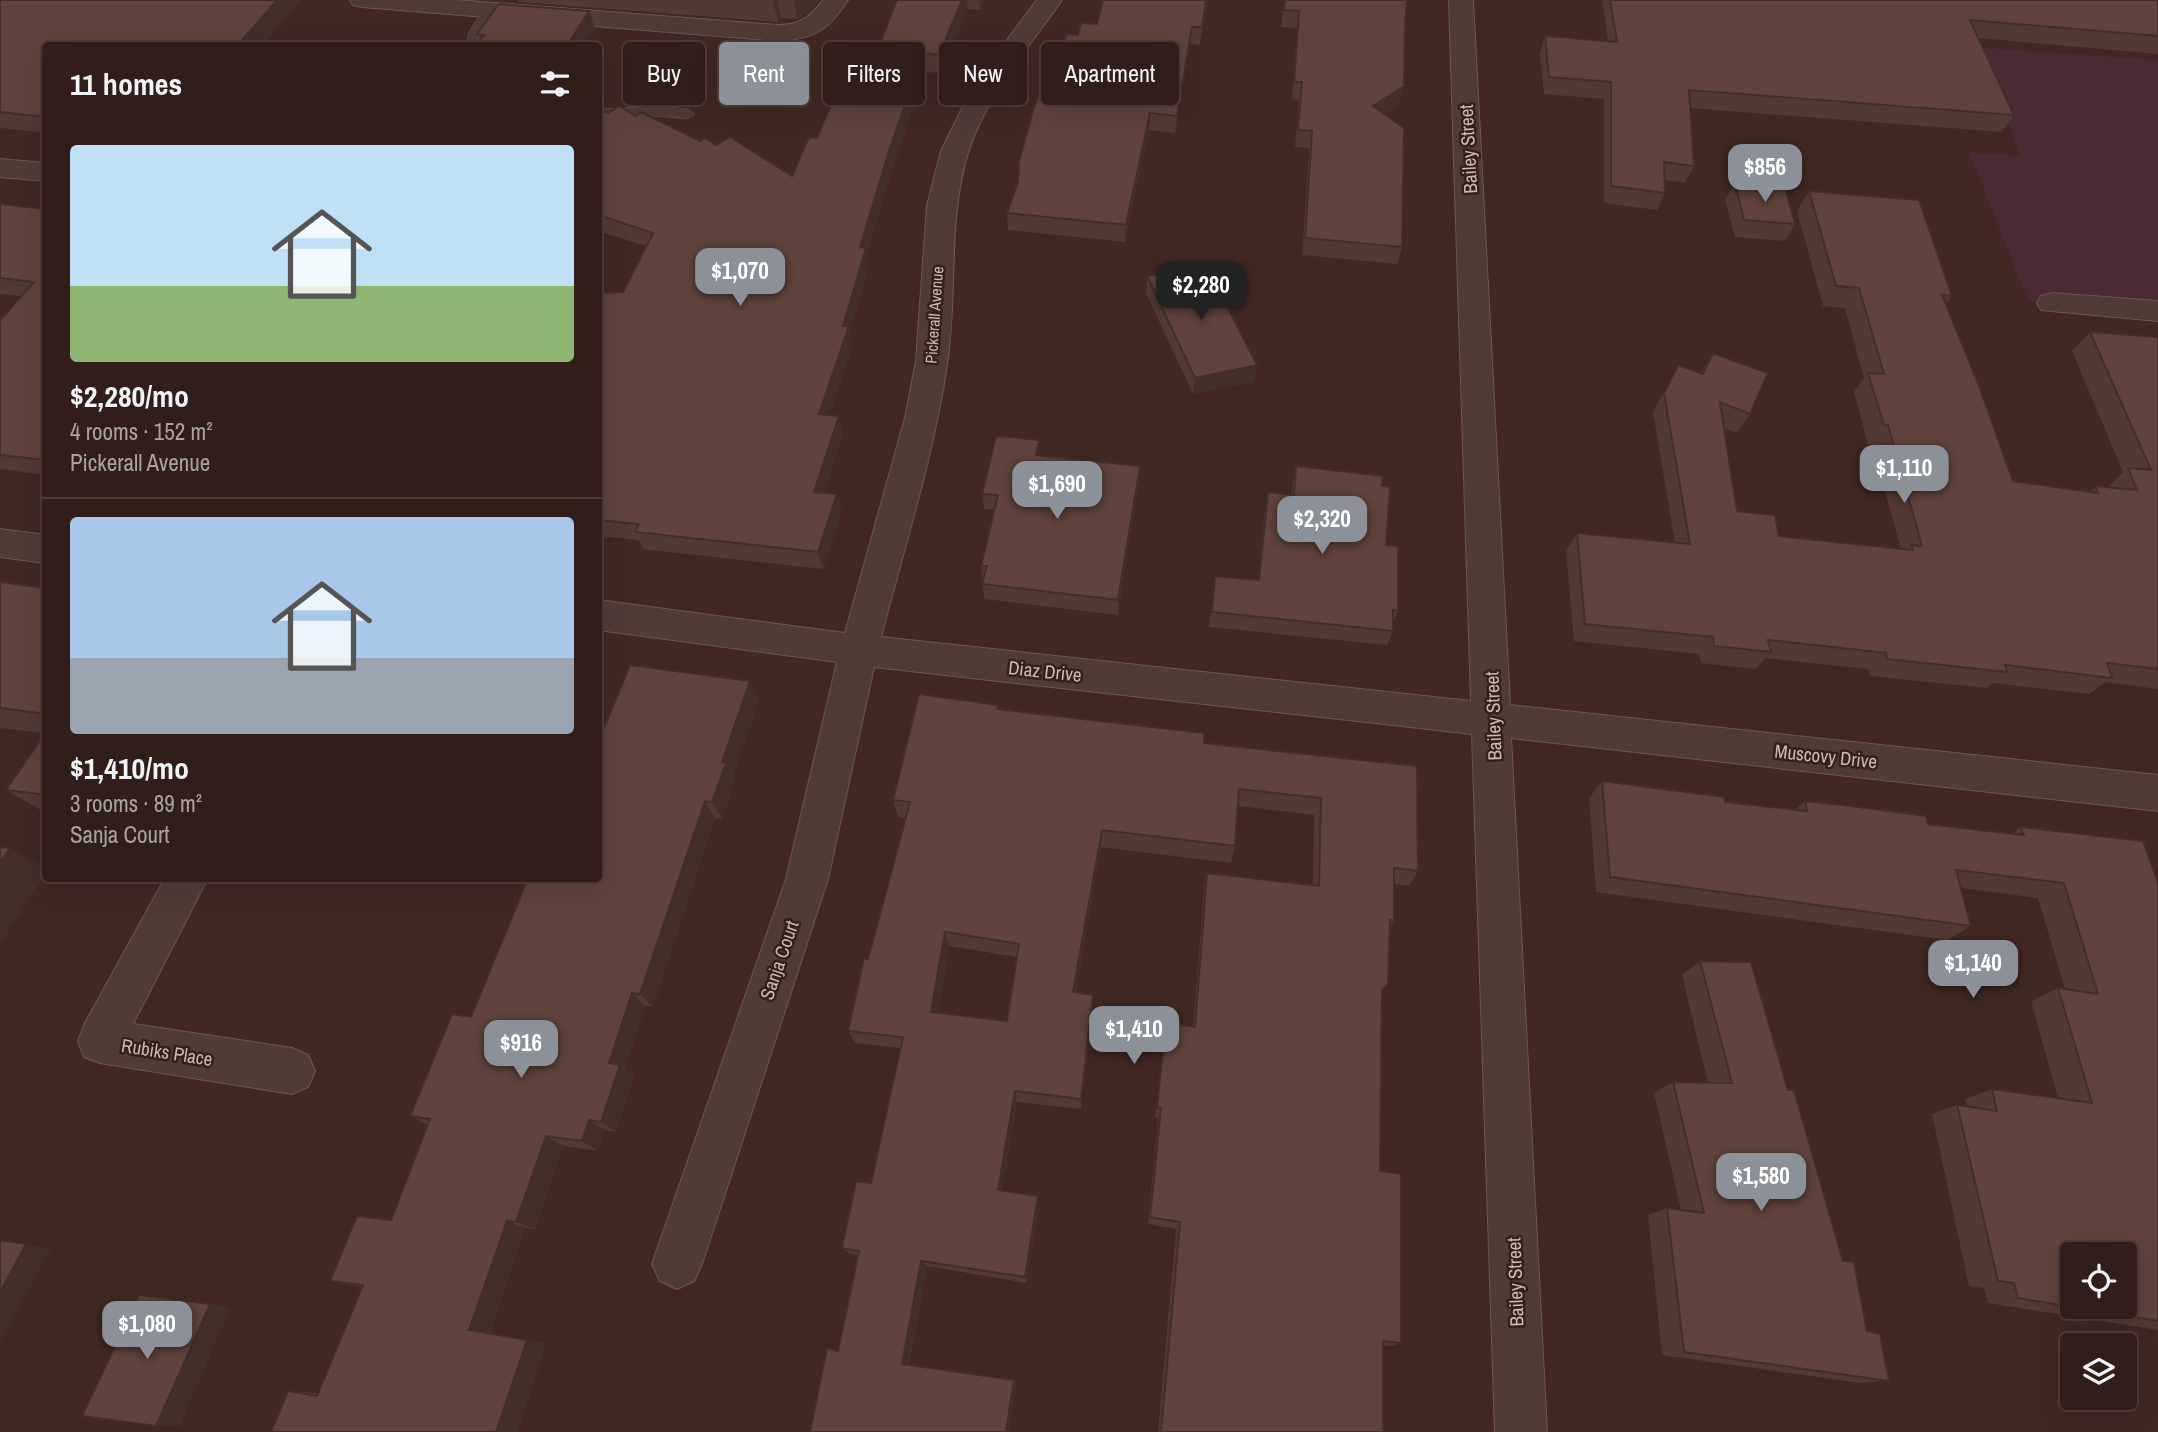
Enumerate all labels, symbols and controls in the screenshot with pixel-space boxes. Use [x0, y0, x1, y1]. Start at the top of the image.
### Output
chip: Buy [623, 42, 705, 105]
chip: Rent [719, 42, 809, 105]
chip: Filters [823, 42, 925, 105]
chip: New [939, 42, 1027, 105]
chip: Apartment [1041, 42, 1179, 105]
text: 11 homes [70, 64, 182, 104]
icon: filters [536, 65, 574, 103]
street label: Bailey Street [1453, 103, 1483, 194]
pin: $856 [1724, 144, 1806, 204]
text: $856 [1744, 151, 1786, 182]
icon: home [259, 191, 385, 317]
pin: $1,070 [683, 248, 797, 308]
text: $1,070 [711, 255, 769, 286]
pin: $2,280 [1144, 262, 1258, 322]
street label: Pickerall Avenue [920, 266, 948, 364]
text: $2,280 [1172, 269, 1230, 300]
text: $2,280/mo [70, 376, 189, 416]
text: 4 rooms · 152 m² [70, 416, 213, 447]
pin: $1,110 [1847, 446, 1961, 505]
text: Pickerall Avenue [70, 447, 210, 478]
text: $1,110 [1876, 452, 1932, 483]
pin: $1,690 [1000, 462, 1114, 521]
text: $1,690 [1028, 468, 1086, 499]
pin: $2,320 [1265, 496, 1379, 556]
text: $2,320 [1293, 503, 1351, 534]
icon: home [259, 563, 385, 689]
street label: Diaz Drive [1007, 654, 1083, 688]
street label: Bailey Street [1478, 670, 1508, 761]
street label: Muscovy Drive [1773, 738, 1879, 774]
text: $1,410/mo [70, 748, 189, 788]
text: 3 rooms · 89 m² [70, 788, 202, 819]
text: Sanja Court [70, 819, 170, 850]
street label: Sanja Court [753, 916, 805, 1003]
pin: $1,140 [1916, 940, 2030, 1000]
text: $1,140 [1944, 947, 2002, 978]
pin: $1,410 [1077, 1006, 1191, 1066]
text: $1,410 [1105, 1013, 1163, 1044]
pin: $916 [480, 1020, 562, 1080]
text: $916 [500, 1027, 542, 1058]
street label: Rubiks Place [120, 1032, 214, 1072]
pin: $1,580 [1704, 1154, 1818, 1213]
text: $1,580 [1732, 1160, 1790, 1191]
street label: Bailey Street [1500, 1236, 1530, 1327]
map controls [2060, 1242, 2137, 1410]
button: locate [2060, 1242, 2137, 1319]
pin: $1,080 [90, 1302, 204, 1361]
text: $1,080 [118, 1308, 176, 1339]
button: layers [2060, 1333, 2137, 1410]

